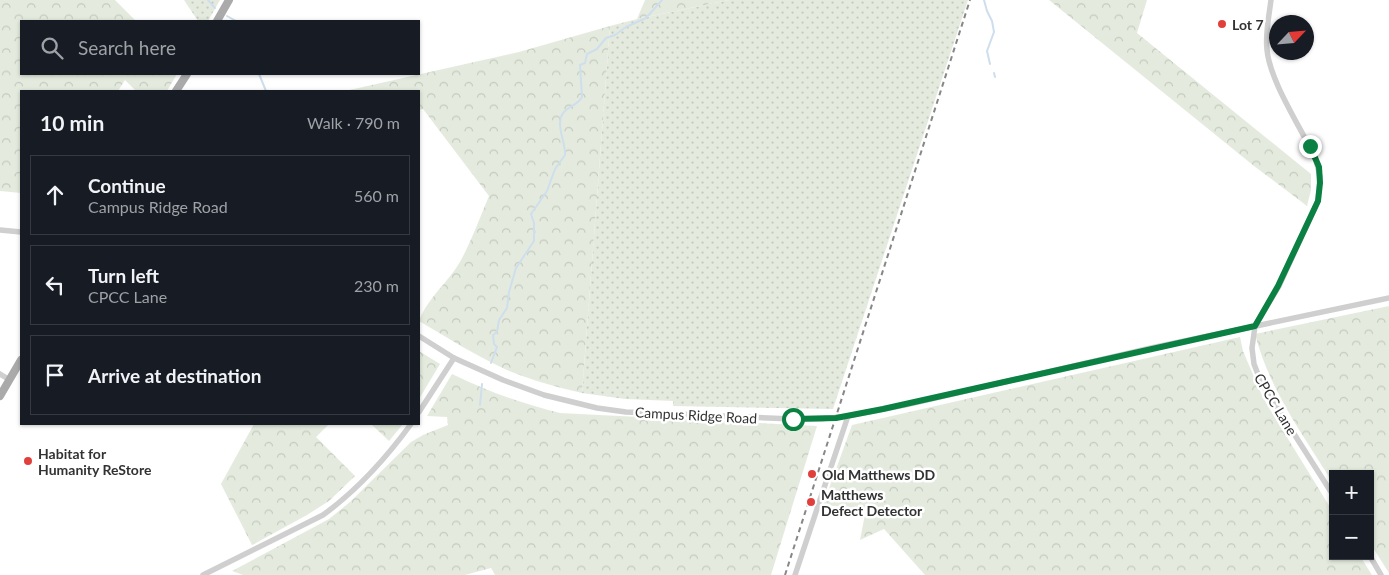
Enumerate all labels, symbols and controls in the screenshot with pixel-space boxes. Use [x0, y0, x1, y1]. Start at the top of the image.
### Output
north arrow [1269, 15, 1314, 60]
place label: Lot 7 [1232, 16, 1264, 33]
marker: Lot 7 [1216, 18, 1228, 30]
search box [20, 20, 420, 75]
icon: search [38, 34, 66, 62]
text: Search here [78, 36, 176, 59]
text: 10 min [40, 110, 104, 135]
text: Walk · 790 m [307, 113, 400, 132]
route end [1299, 135, 1322, 158]
text: Continue [88, 174, 166, 197]
icon: ahead [41, 181, 69, 209]
text: 560 m [354, 186, 399, 205]
text: Campus Ridge Road [88, 197, 228, 216]
text: Turn left [88, 264, 159, 287]
icon: left [41, 271, 69, 299]
text: 230 m [354, 276, 399, 295]
text: CPCC Lane [88, 287, 167, 306]
icon: arrive [41, 361, 69, 389]
text: Arrive at destination [88, 364, 261, 387]
street label: CPCC Lane [1251, 370, 1301, 438]
street label: Campus Ridge Road [635, 403, 757, 427]
route start [782, 408, 805, 431]
place label: Habitat for Humanity ReStore [38, 445, 152, 478]
marker: Habitat for Humanity ReStore [22, 455, 34, 467]
place label: Old Matthews DD [822, 466, 936, 483]
marker: Old Matthews DD [806, 468, 818, 480]
map controls [1329, 470, 1374, 560]
button: + [1329, 470, 1374, 515]
place label: Matthews Defect Detector [821, 486, 923, 519]
marker: Matthews Defect Detector [805, 496, 817, 508]
button: − [1329, 515, 1374, 560]

